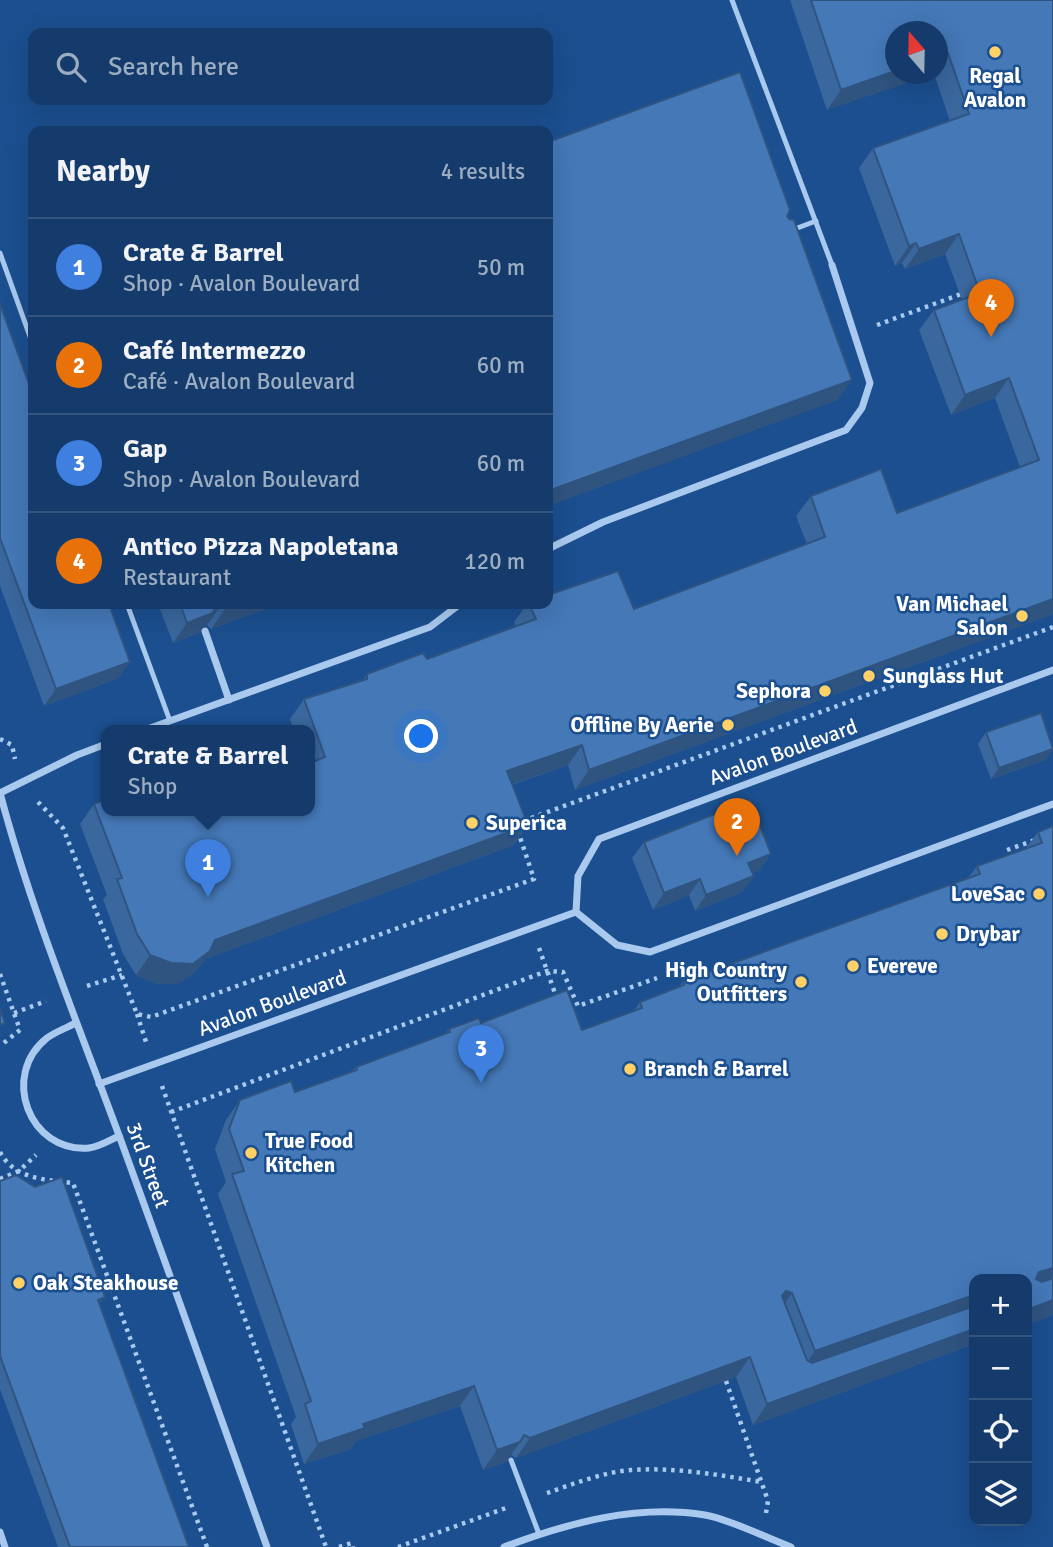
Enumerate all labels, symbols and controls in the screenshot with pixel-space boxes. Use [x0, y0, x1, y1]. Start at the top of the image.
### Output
north arrow [885, 21, 948, 84]
search box [28, 28, 553, 105]
marker: Regal Avalon [987, 44, 1003, 60]
icon: search [52, 48, 90, 86]
text: Search here [108, 51, 239, 83]
place label: Regal Avalon [964, 63, 1026, 113]
text: Nearby [56, 153, 150, 190]
text: 4 results [441, 157, 525, 186]
text: Crate & Barrel [123, 237, 284, 269]
text: 1 [73, 253, 85, 282]
text: 50 m [477, 253, 525, 282]
text: Shop · Avalon Boulevard [123, 269, 360, 298]
pin: 4 [968, 279, 1014, 337]
text: Café Intermezzo [123, 335, 306, 367]
text: 2 [73, 351, 85, 380]
text: 60 m [477, 351, 525, 380]
text: Café · Avalon Boulevard [123, 367, 355, 396]
text: Gap [123, 433, 167, 465]
text: 3 [73, 449, 85, 478]
text: 60 m [477, 449, 525, 478]
text: Shop · Avalon Boulevard [123, 465, 360, 494]
text: Antico Pizza Napoletana [123, 531, 399, 563]
text: 4 [73, 547, 85, 576]
text: 120 m [464, 547, 525, 576]
text: Restaurant [123, 563, 231, 592]
place label: Van Michael Salon [896, 591, 1008, 641]
marker: Van Michael Salon [1014, 608, 1030, 624]
place label: Sunglass Hut [883, 663, 1004, 689]
marker: Sunglass Hut [861, 668, 877, 684]
place label: Sephora [736, 678, 811, 704]
marker: Sephora [817, 683, 833, 699]
place label: Offline By Aerie [571, 712, 714, 738]
street label: Avalon Boulevard [705, 713, 861, 791]
marker: Offline By Aerie [720, 717, 736, 733]
your location [404, 719, 438, 753]
popup [101, 725, 315, 816]
text: Crate & Barrel [128, 740, 288, 772]
text: Shop [128, 772, 177, 801]
pin: 2 [714, 798, 760, 856]
place label: Superica [486, 810, 567, 836]
marker: Superica [464, 815, 480, 831]
pin: 1 [185, 839, 231, 897]
place label: LoveSac [951, 881, 1025, 907]
marker: LoveSac [1031, 886, 1047, 902]
place label: Drybar [956, 921, 1021, 947]
marker: Drybar [934, 926, 950, 942]
place label: Evereve [867, 953, 938, 979]
place label: High Country Outfitters [665, 957, 788, 1007]
marker: Evereve [845, 958, 861, 974]
street label: Avalon Boulevard [194, 964, 350, 1042]
marker: High Country Outfitters [793, 974, 809, 990]
pin: 3 [458, 1025, 504, 1083]
place label: Branch & Barrel [644, 1056, 789, 1082]
marker: Branch & Barrel [622, 1061, 638, 1077]
street label: 3rd Street [121, 1119, 175, 1211]
place label: True Food Kitchen [265, 1128, 353, 1178]
marker: True Food Kitchen [243, 1145, 259, 1161]
place label: Oak Steakhouse [33, 1270, 178, 1296]
map controls [969, 1274, 1032, 1526]
button: + [969, 1274, 1032, 1337]
marker: Oak Steakhouse [11, 1275, 27, 1291]
button: − [969, 1337, 1032, 1400]
button: locate [969, 1400, 1032, 1463]
button: layers [969, 1463, 1032, 1526]

